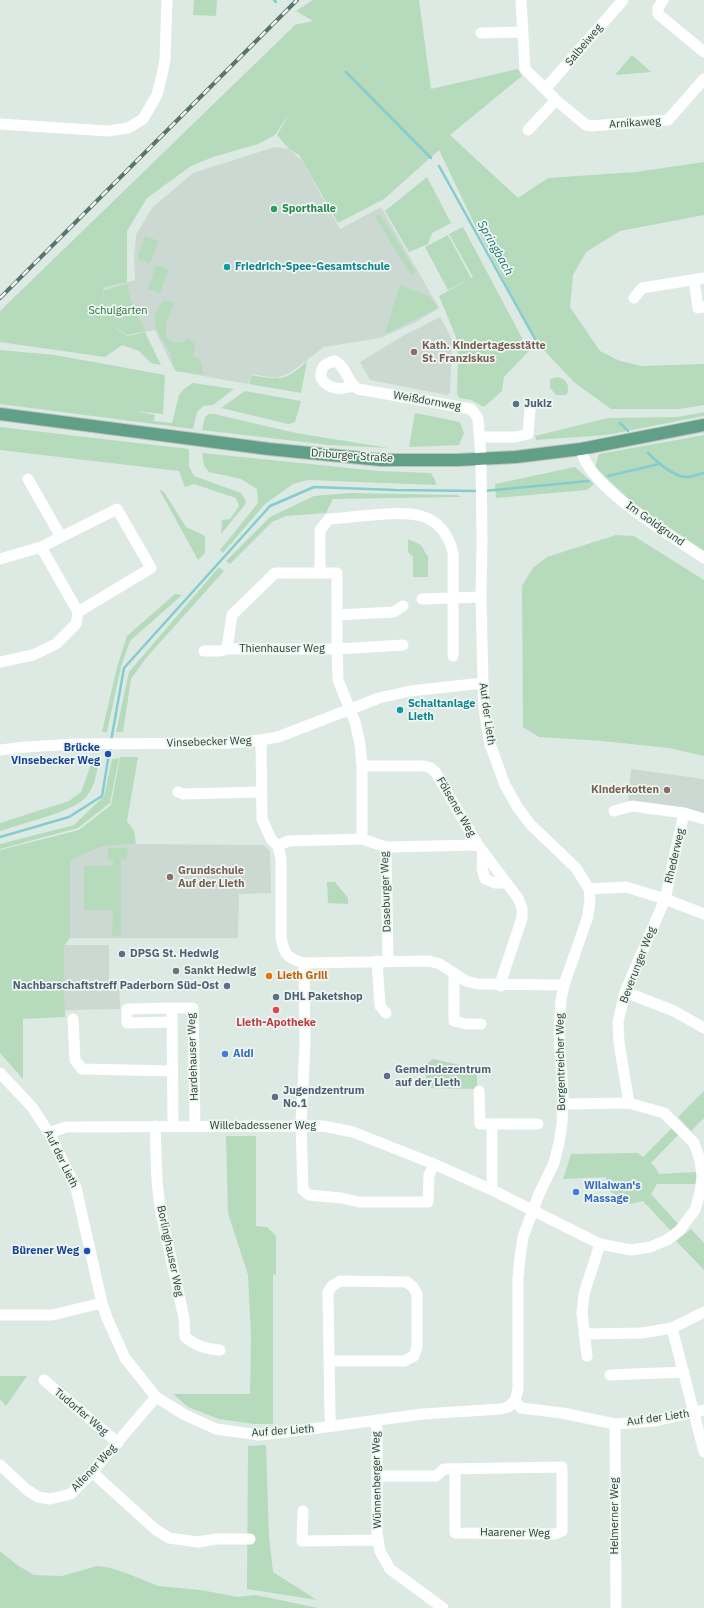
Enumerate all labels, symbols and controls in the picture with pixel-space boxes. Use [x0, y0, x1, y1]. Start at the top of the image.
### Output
street label: Salbeiweg [563, 21, 605, 69]
street label: Arnikaweg [609, 115, 661, 131]
place label: Sporthalle [282, 202, 336, 216]
marker: Sporthalle [269, 204, 279, 214]
water label: Springbach [474, 218, 516, 278]
place label: Friedrich-Spee-Gesamtschule [235, 260, 390, 274]
marker: Friedrich-Spee-Gesamtschule [222, 262, 232, 272]
park label: Schulgarten [88, 304, 148, 318]
place label: Kath. Kindertagesstätte St. Franziskus [422, 339, 546, 365]
marker: Kath. Kindertagesstätte St. Franziskus [409, 347, 419, 357]
street label: Weißdornweg [392, 389, 462, 413]
place label: Jukiz [524, 397, 552, 411]
marker: Jukiz [511, 399, 521, 409]
street label: Driburger Straße [311, 447, 393, 465]
street label: Im Goldgrund [623, 499, 687, 549]
street label: Thienhauser Weg [239, 642, 325, 656]
street label: Auf der Lieth [476, 682, 498, 746]
place label: Schaltanlage Lieth [408, 697, 475, 723]
marker: Schaltanlage Lieth [395, 705, 405, 715]
street label: Vinsebecker Weg [166, 734, 252, 750]
place label: Brücke Vinsebecker Weg [11, 741, 100, 767]
marker: Brücke Vinsebecker Weg [103, 749, 113, 759]
street label: Fölsener Weg [434, 775, 478, 839]
place label: Kinderkotten [591, 783, 659, 797]
marker: Kinderkotten [662, 785, 672, 795]
street label: Rhederweg [662, 827, 688, 885]
street label: Daseburger Weg [378, 851, 394, 933]
place label: Grundschule Auf der Lieth [178, 864, 244, 890]
marker: Grundschule Auf der Lieth [165, 872, 175, 882]
street label: Beverunger Weg [617, 925, 659, 1005]
place label: DPSG St. Hedwig [130, 947, 218, 961]
marker: DPSG St. Hedwig [117, 949, 127, 959]
place label: Sankt Hedwig [184, 964, 256, 978]
marker: Sankt Hedwig [171, 966, 181, 976]
place label: Lieth Grill [277, 969, 328, 983]
marker: Lieth Grill [264, 971, 274, 981]
place label: Nachbarschaftstreff Paderborn Süd-Ost [13, 979, 219, 993]
marker: Nachbarschaftstreff Paderborn Süd-Ost [222, 981, 232, 991]
place label: DHL Paketshop [284, 990, 363, 1004]
marker: DHL Paketshop [271, 992, 281, 1002]
marker: Lieth-Apotheke [271, 1005, 281, 1015]
street label: Hardehauser Weg [185, 1013, 201, 1101]
street label: Borgentreicher Weg [554, 1013, 568, 1111]
place label: Lieth-Apotheke [236, 1016, 316, 1030]
place label: Aldi [233, 1047, 254, 1061]
marker: Aldi [220, 1049, 230, 1059]
place label: Gemeindezentrum auf der Lieth [395, 1063, 491, 1089]
marker: Gemeindezentrum auf der Lieth [382, 1071, 392, 1081]
place label: Jugendzentrum No.1 [283, 1084, 364, 1110]
marker: Jugendzentrum No.1 [270, 1092, 280, 1102]
street label: Willebadessener Weg [210, 1119, 316, 1133]
street label: Auf der Lieth [41, 1128, 81, 1190]
place label: Wilaiwan's Massage [584, 1179, 641, 1205]
marker: Wilaiwan's Massage [571, 1187, 581, 1197]
street label: Borlinghauser Weg [154, 1204, 186, 1298]
place label: Bürener Weg [12, 1244, 79, 1258]
marker: Bürener Weg [82, 1246, 92, 1256]
street label: Tudorfer Weg [51, 1386, 111, 1438]
street label: Auf der Lieth [626, 1407, 690, 1429]
street label: Auf der Lieth [251, 1422, 315, 1440]
street label: Wünnenberger Weg [370, 1431, 384, 1529]
street label: Alfener Weg [69, 1442, 119, 1494]
street label: Helmerner Weg [608, 1478, 622, 1554]
street label: Haarener Weg [480, 1526, 550, 1540]

